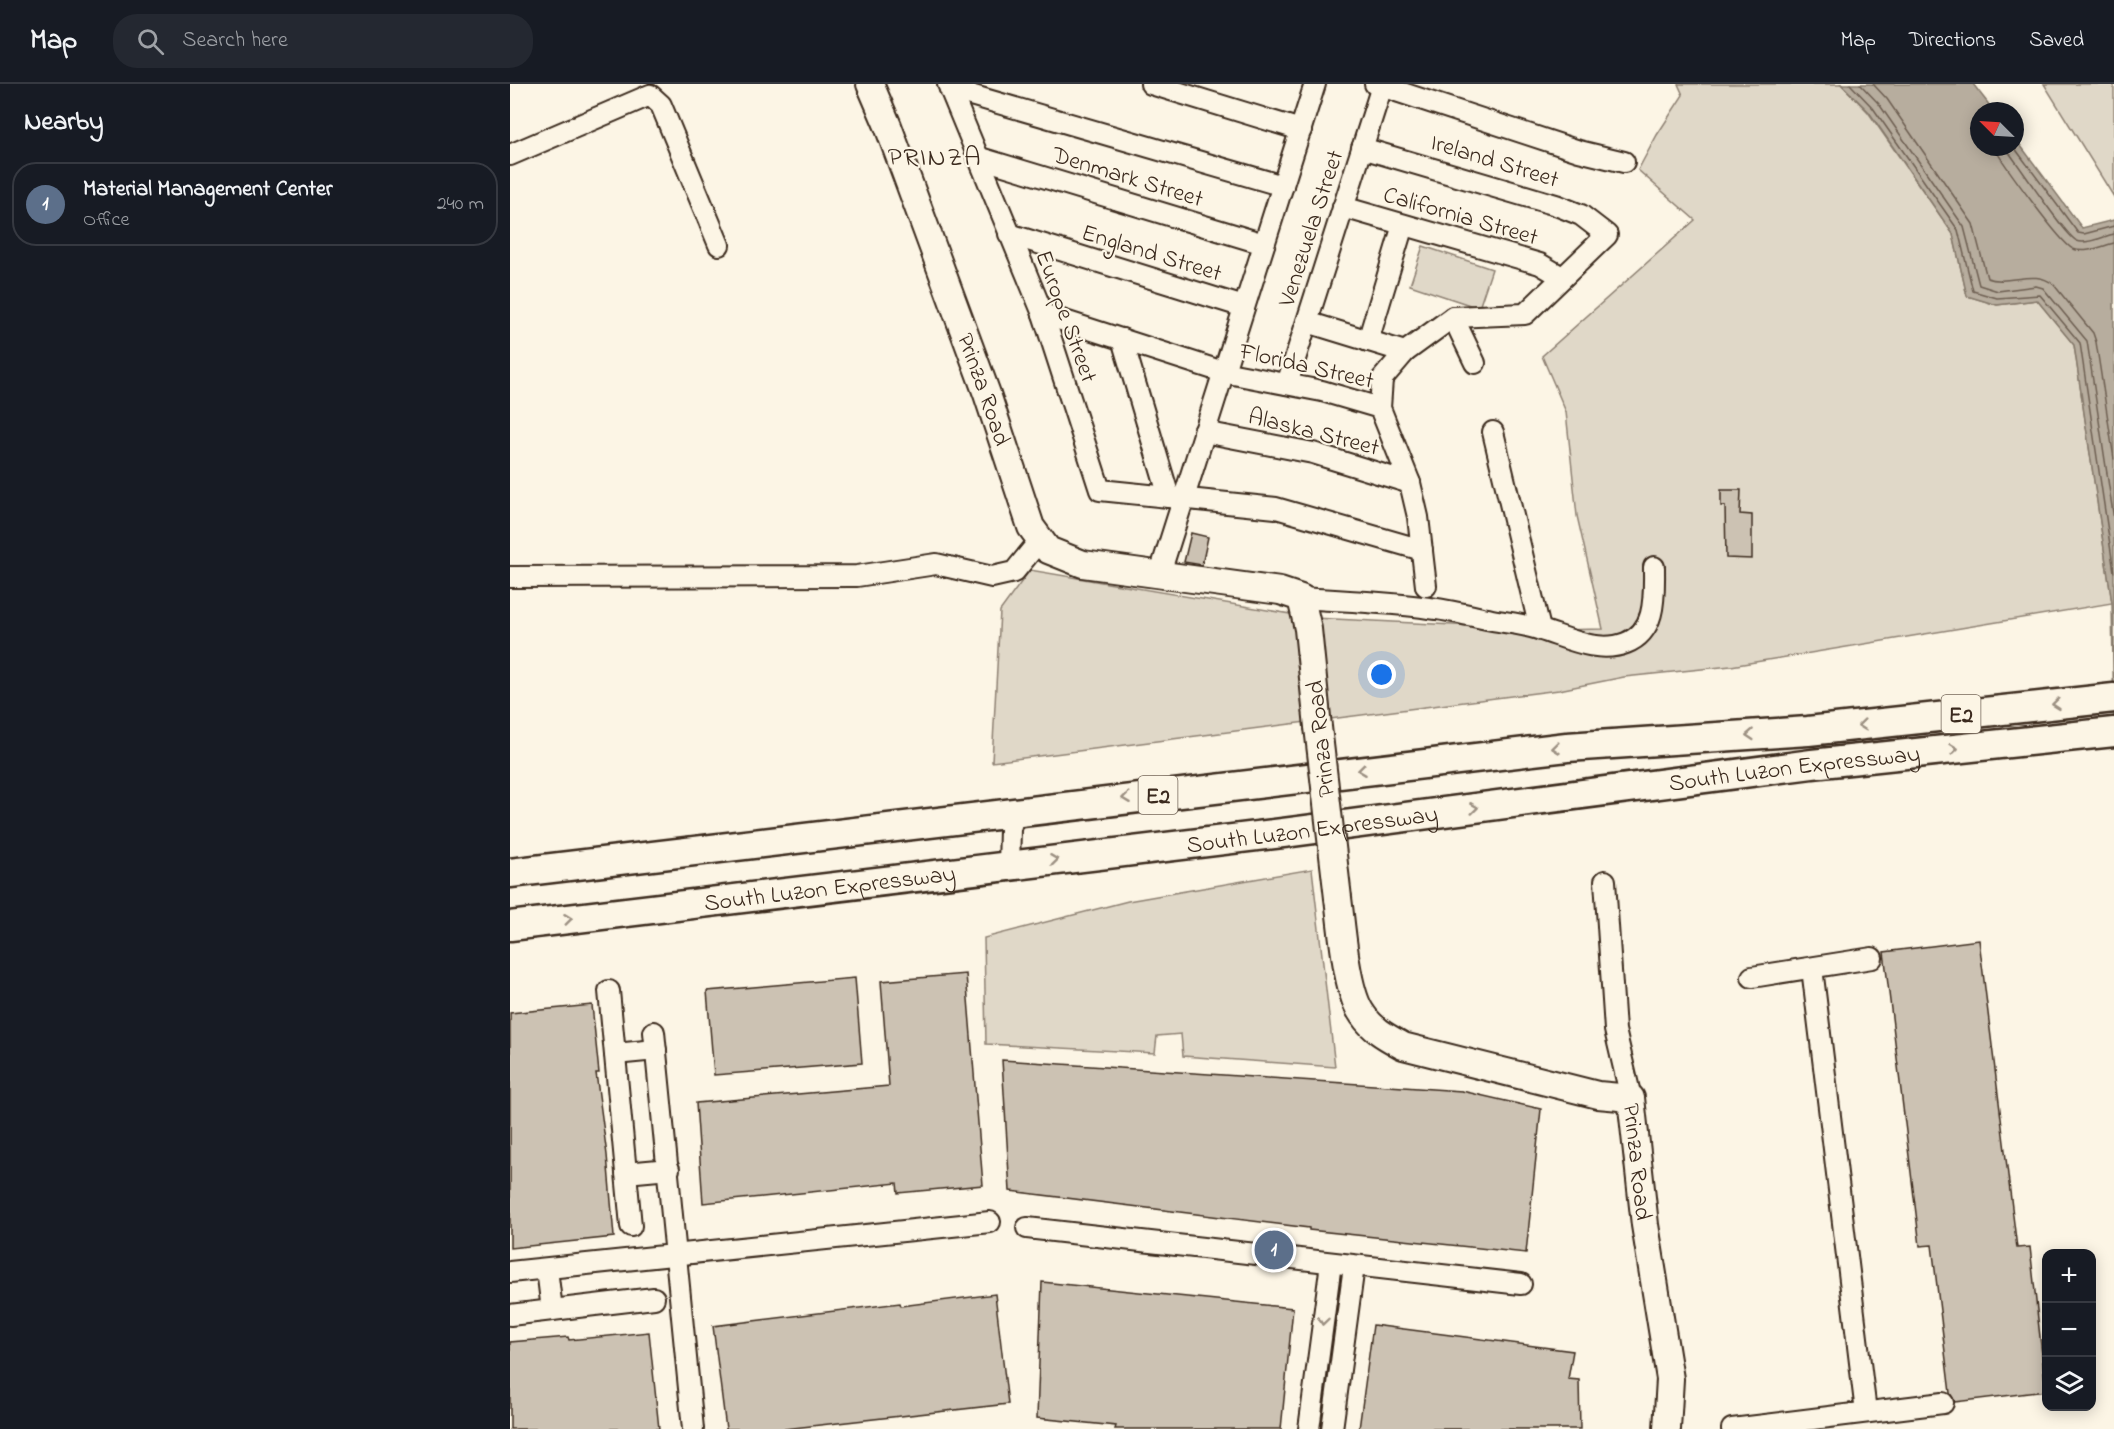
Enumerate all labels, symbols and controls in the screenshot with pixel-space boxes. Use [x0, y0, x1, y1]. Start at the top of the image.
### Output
search box [113, 14, 533, 68]
text: Map [30, 21, 77, 62]
icon: search [134, 25, 167, 58]
text: Search here [182, 25, 288, 57]
text: Map [1840, 26, 1876, 56]
text: Directions [1909, 26, 1996, 56]
text: Saved [2029, 26, 2084, 56]
north arrow [1970, 102, 2024, 156]
text: Nearby [24, 104, 103, 142]
street label: Ireland Street [1426, 126, 1563, 199]
district label: PRINZA [888, 139, 982, 178]
street label: Denmark Street [1046, 139, 1207, 218]
street label: Venezuela Street [1270, 146, 1354, 312]
text: Material Management Center [83, 174, 333, 206]
street label: California Street [1379, 179, 1542, 256]
text: 1 [42, 190, 49, 219]
text: 240 m [437, 190, 484, 219]
text: Office [83, 206, 129, 235]
street label: England Street [1077, 216, 1226, 292]
street label: Europe Street [1025, 246, 1105, 388]
street label: Prinza Road [946, 329, 1018, 451]
street label: Florida Street [1235, 335, 1377, 400]
street label: Alaska Street [1244, 400, 1383, 467]
your location [1367, 660, 1396, 689]
street label: Prinza Road [1299, 678, 1346, 799]
road number: E2 [1942, 695, 1980, 733]
one-way arrow [2051, 697, 2060, 710]
one-way arrow [1857, 718, 1867, 731]
one-way arrow [1746, 728, 1755, 741]
street label: South Luzon Expressway [1667, 738, 1922, 803]
one-way arrow [1551, 741, 1560, 754]
one-way arrow [1949, 743, 1958, 756]
one-way arrow [1357, 764, 1366, 776]
road number: E2 [1138, 776, 1178, 814]
one-way arrow [1122, 792, 1131, 804]
street label: South Luzon Expressway [1185, 798, 1440, 864]
one-way arrow [1469, 803, 1478, 815]
one-way arrow [1049, 855, 1058, 867]
street label: South Luzon Expressway [702, 858, 958, 923]
one-way arrow [563, 914, 573, 926]
street label: Prinza Road [1612, 1102, 1659, 1223]
pin: 1 [1254, 1228, 1293, 1272]
map controls [2042, 1249, 2096, 1411]
button: + [2042, 1249, 2096, 1303]
button: − [2042, 1303, 2096, 1357]
one-way arrow [1317, 1316, 1329, 1326]
button: layers [2042, 1357, 2096, 1411]

